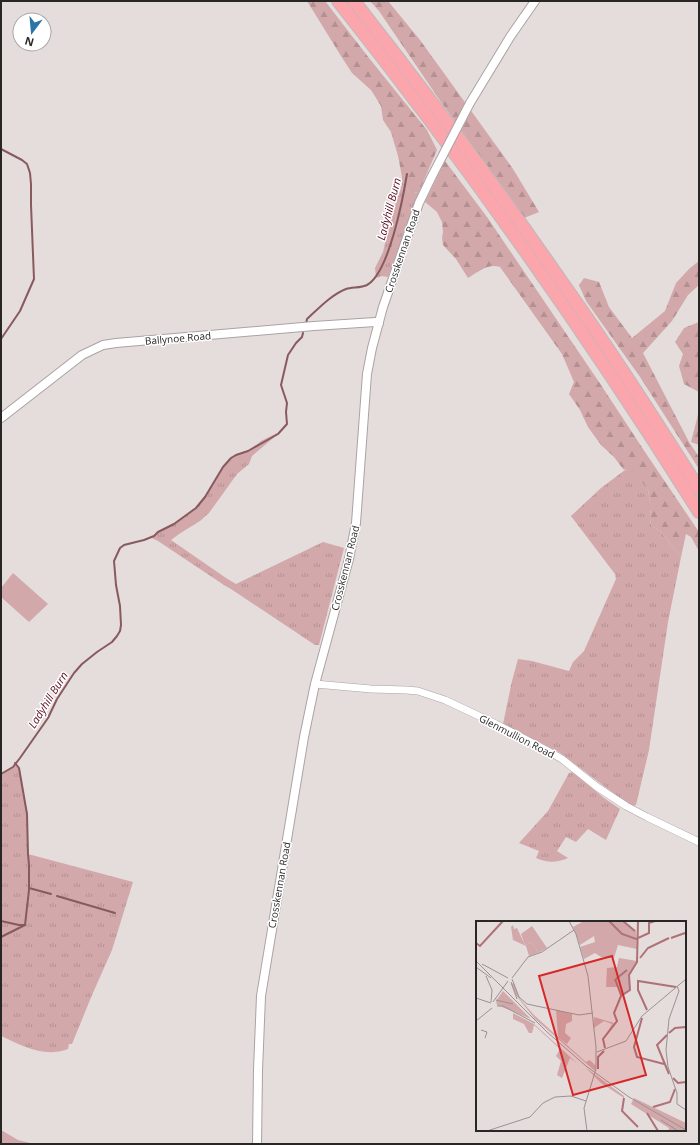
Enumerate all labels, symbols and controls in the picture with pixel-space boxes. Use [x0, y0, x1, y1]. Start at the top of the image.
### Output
north arrow [12, 12, 52, 52]
text: N [23, 34, 35, 51]
water label: Ladyhill Burn [373, 176, 404, 242]
street label: Crosskennan Road [381, 207, 423, 295]
street label: Ballynoe Road [144, 328, 212, 348]
street label: Crosskennan Road [328, 524, 362, 612]
water label: Ladyhill Burn [24, 669, 71, 731]
street label: Glenmullion Road [477, 711, 557, 761]
street label: Crosskennan Road [265, 841, 293, 929]
inset map [476, 921, 686, 1131]

